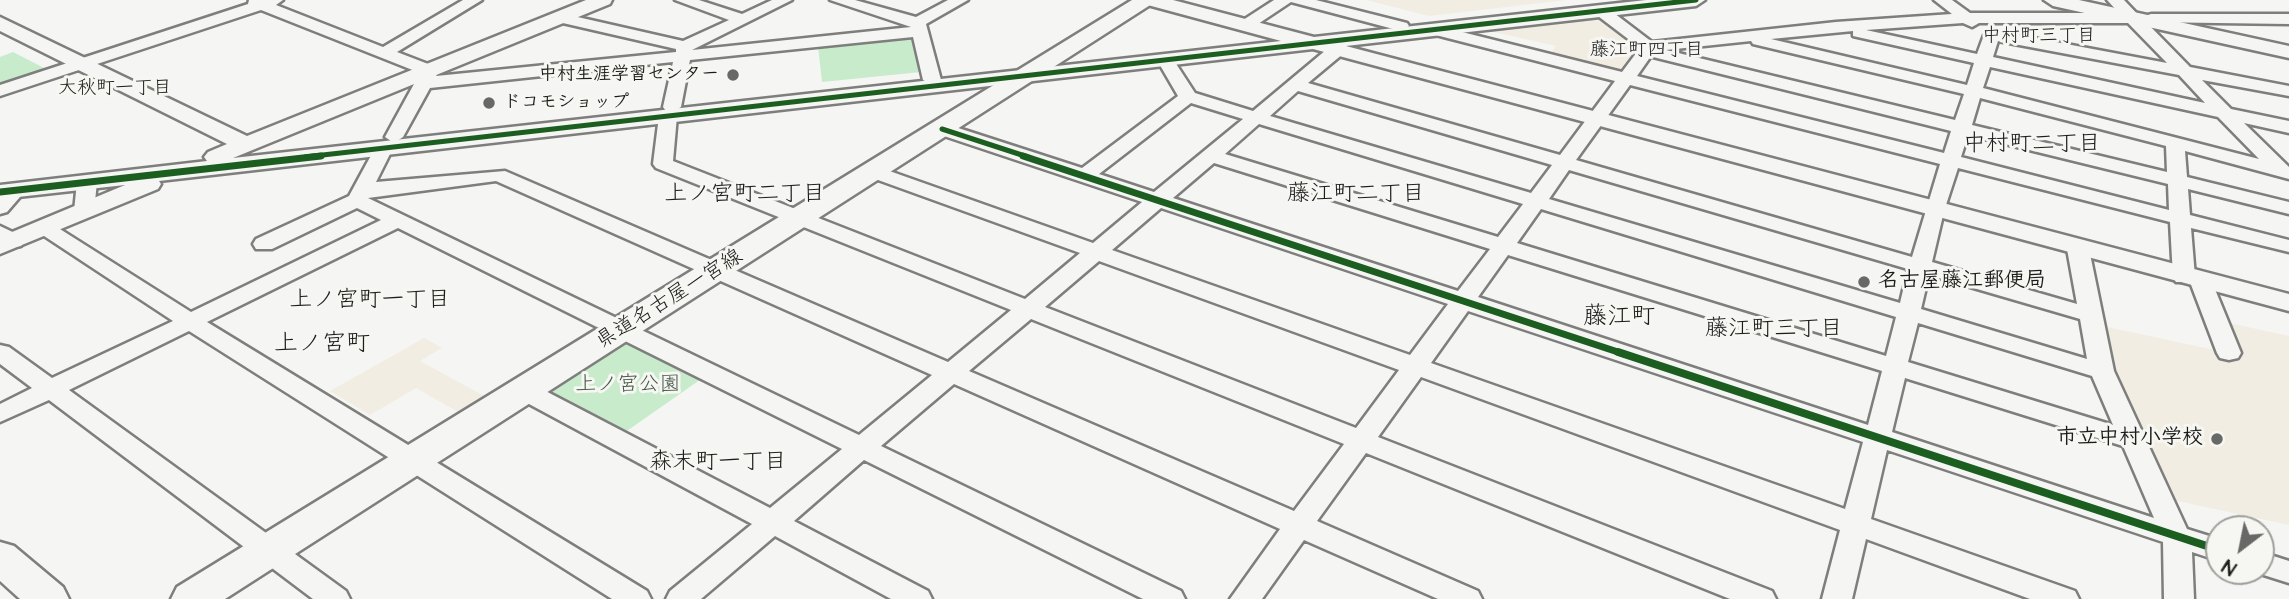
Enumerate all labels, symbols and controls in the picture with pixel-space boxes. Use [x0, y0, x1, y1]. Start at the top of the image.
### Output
district label: 中村町三丁目 [1982, 26, 2096, 48]
district label: 藤江町四丁目 [1590, 40, 1704, 62]
place label: 中村生涯学習センター [539, 64, 719, 86]
marker: 中村生涯学習センター [725, 67, 741, 83]
district label: 大秋町一丁目 [58, 78, 172, 100]
place label: ドコモショップ [503, 92, 629, 114]
marker: ドコモショップ [481, 95, 497, 111]
district label: 中村町二丁目 [1963, 131, 2101, 159]
district label: 上ノ宮町二丁目 [665, 181, 825, 209]
district label: 藤江町二丁目 [1287, 181, 1425, 209]
street label: 県道名古屋一宮線 [592, 245, 748, 355]
place label: 名古屋藤江郵便局 [1878, 269, 2046, 295]
marker: 名古屋藤江郵便局 [1856, 274, 1872, 290]
district label: 上ノ宮町一丁目 [290, 287, 450, 315]
district label: 藤江町 [1583, 304, 1655, 332]
district label: 藤江町三丁目 [1705, 316, 1843, 344]
district label: 上ノ宮町 [274, 331, 370, 359]
park label: 上ノ宮公園 [576, 373, 680, 399]
place label: 市立中村小学校 [2056, 426, 2203, 452]
marker: 市立中村小学校 [2209, 431, 2225, 447]
district label: 森末町一丁目 [649, 449, 787, 477]
north arrow [2205, 515, 2275, 585]
text: N [2217, 552, 2242, 581]

